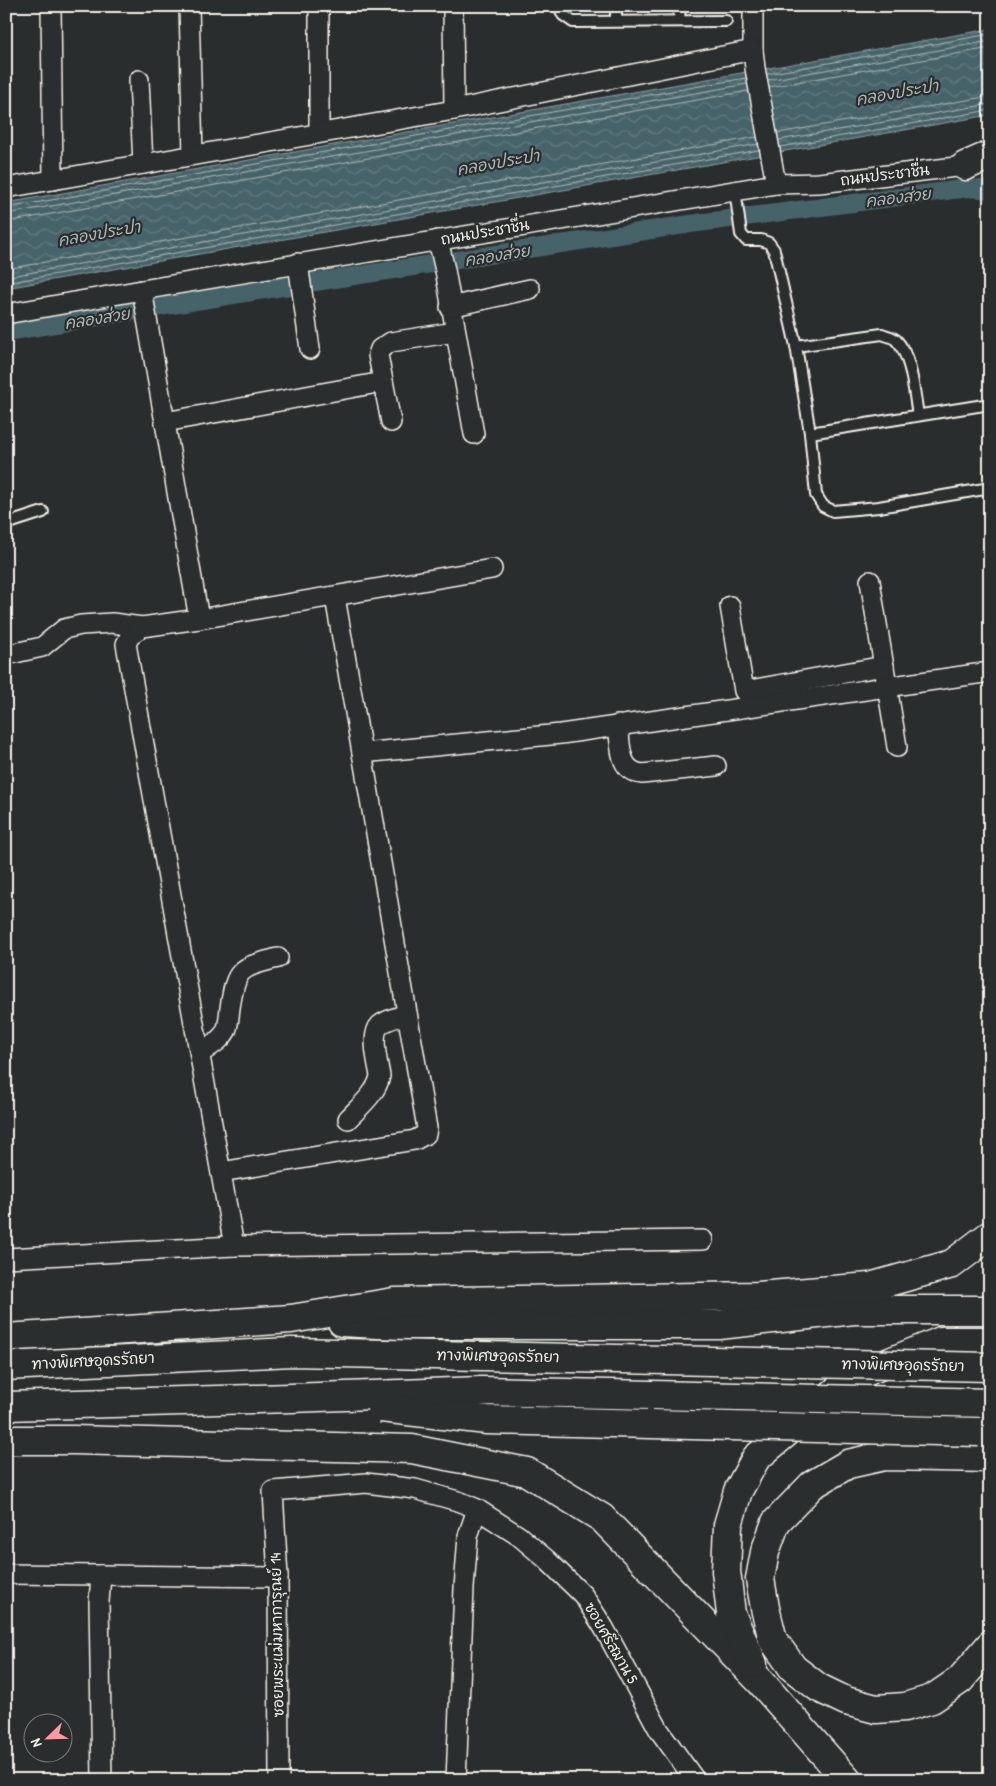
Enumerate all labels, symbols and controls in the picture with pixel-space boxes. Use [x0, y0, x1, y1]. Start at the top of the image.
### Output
water label: คลองประปา [854, 74, 941, 110]
water label: คลองประปา [455, 144, 542, 180]
street label: ถนนประชาชื่น [839, 156, 931, 190]
water label: คลองส่วย [864, 182, 934, 212]
street label: ถนนประชาชื่น [438, 210, 531, 250]
water label: คลองประปา [56, 215, 143, 251]
water label: คลองส่วย [463, 239, 533, 271]
water label: คลองส่วย [63, 302, 133, 334]
street label: ทางพิเศษอุดรรัถยา [436, 1344, 560, 1368]
street label: ทางพิเศษอุดรรัถยา [31, 1347, 155, 1375]
street label: ทางพิเศษอุดรรัถยา [841, 1353, 965, 1377]
street label: ซอยพระแม่มหาการุณย์ 14 [265, 1552, 289, 1717]
street label: ซอยศรีสมาน 5 [580, 1598, 644, 1688]
north arrow [22, 1714, 72, 1764]
text: N [25, 1736, 46, 1750]

